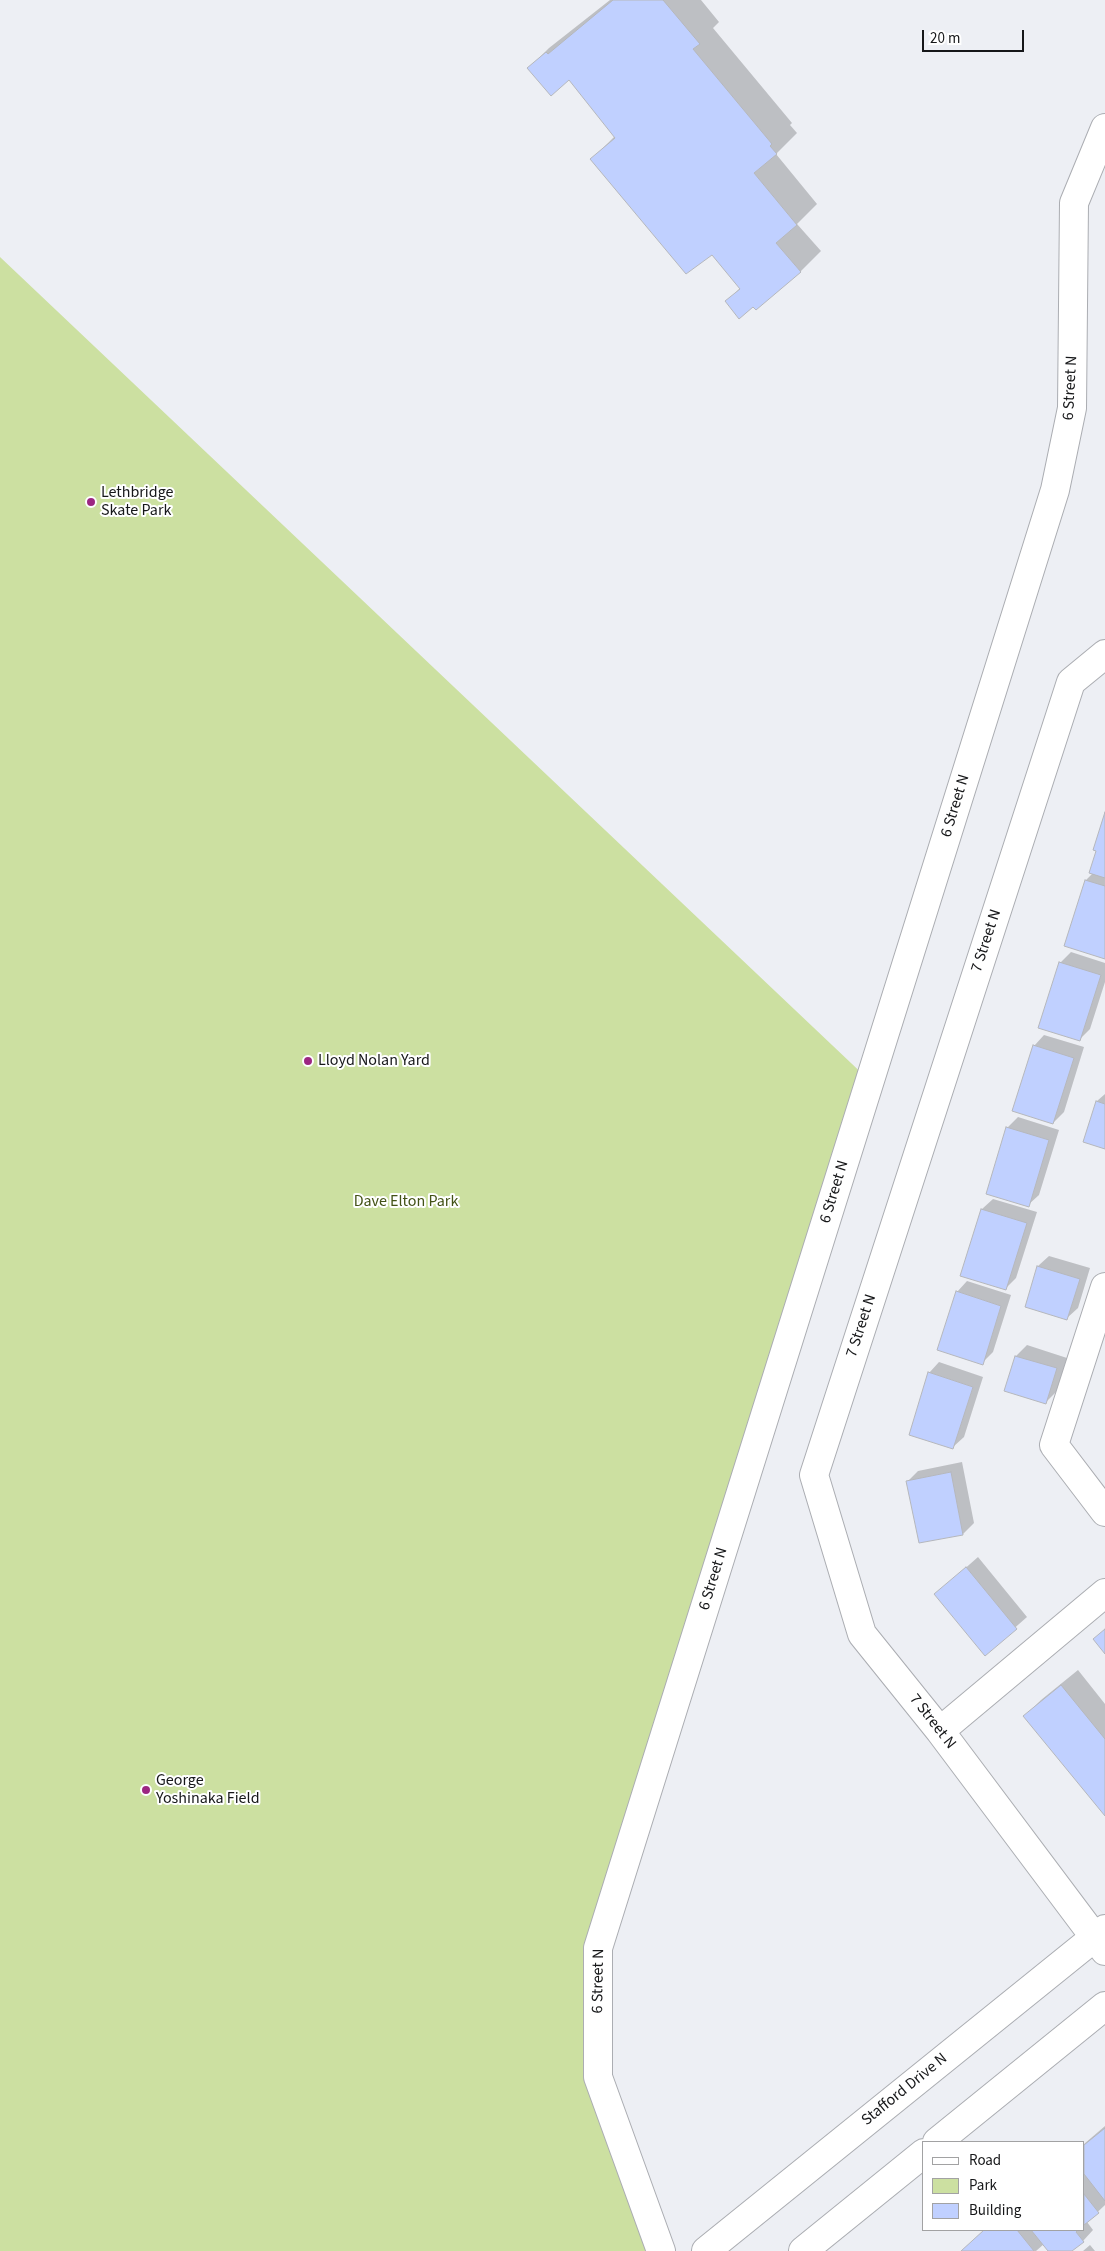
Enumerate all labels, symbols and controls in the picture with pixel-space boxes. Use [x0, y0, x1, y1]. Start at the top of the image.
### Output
scale bar [925, 20, 1028, 52]
text: 20 m [930, 28, 960, 49]
street label: 6 Street N [1060, 355, 1082, 421]
place label: Lethbridge Skate Park [101, 483, 173, 521]
marker: Lethbridge Skate Park [85, 496, 97, 508]
street label: 6 Street N [937, 772, 975, 840]
street label: 7 Street N [968, 907, 1006, 975]
place label: Lloyd Nolan Yard [318, 1051, 430, 1071]
marker: Lloyd Nolan Yard [302, 1055, 314, 1067]
street label: 6 Street N [816, 1158, 854, 1226]
park label: Dave Elton Park [354, 1192, 458, 1212]
street label: 7 Street N [843, 1292, 881, 1360]
street label: 6 Street N [695, 1545, 733, 1613]
street label: 7 Street N [904, 1691, 960, 1753]
place label: George Yoshinaka Field [156, 1771, 260, 1809]
marker: George Yoshinaka Field [140, 1784, 152, 1796]
street label: 6 Street N [589, 1948, 609, 2014]
street label: Stafford Drive N [858, 2050, 952, 2130]
legend [922, 2141, 1085, 2231]
text: Road [969, 2150, 1001, 2171]
text: Park [969, 2175, 997, 2196]
text: Building [969, 2200, 1021, 2221]

